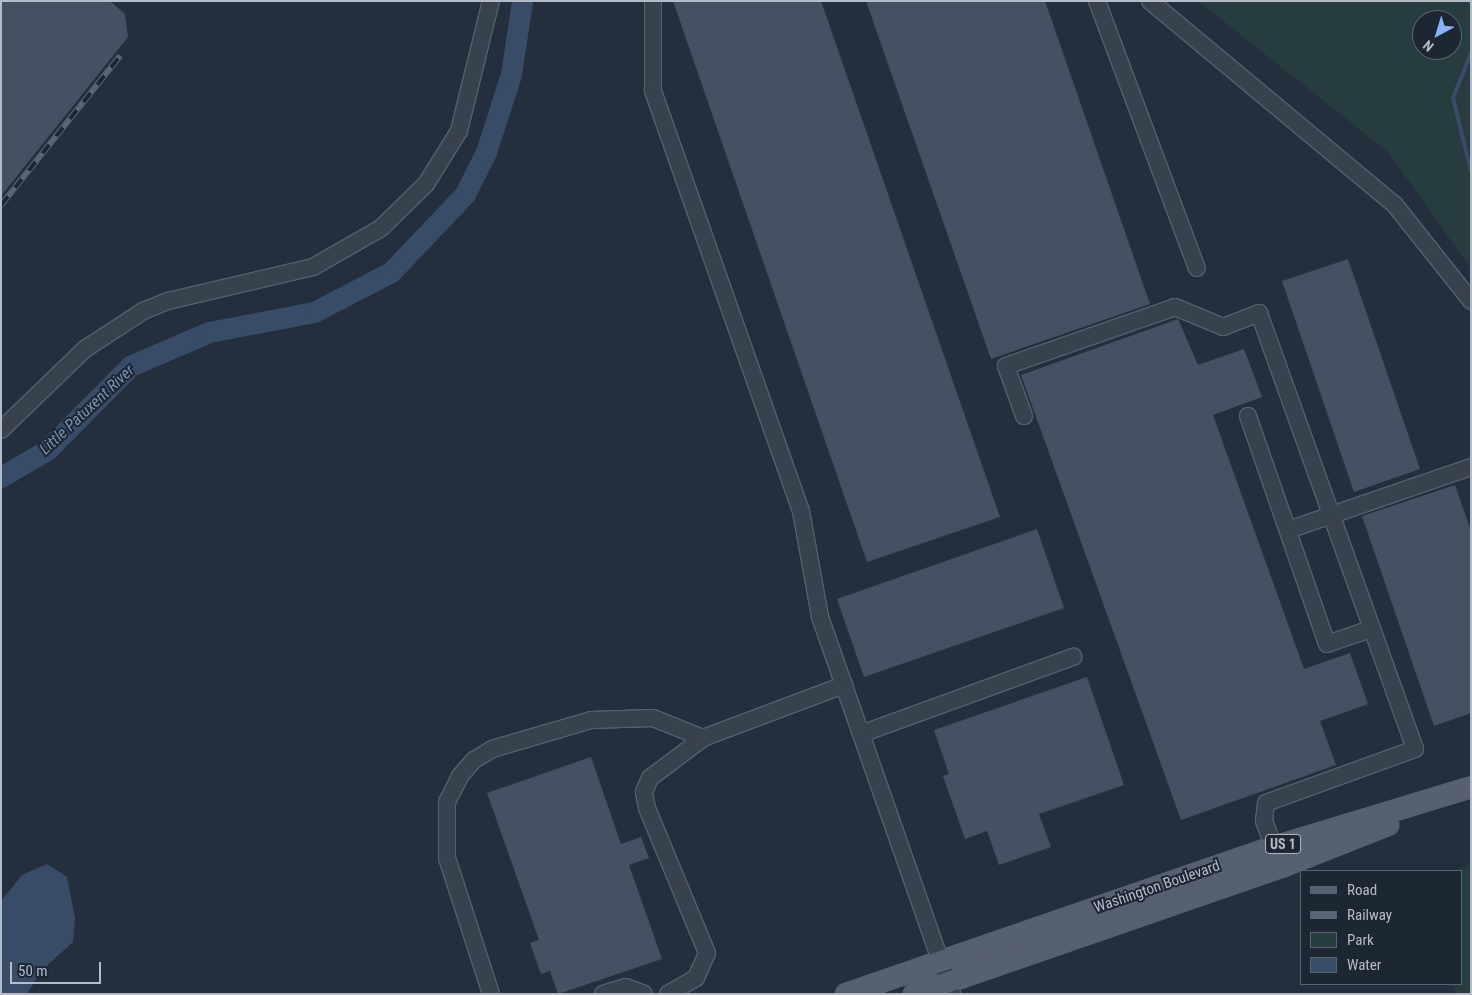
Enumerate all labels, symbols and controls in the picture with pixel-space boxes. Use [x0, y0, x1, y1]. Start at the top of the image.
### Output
north arrow [1412, 10, 1462, 60]
text: N [1420, 37, 1437, 55]
water label: Little Patuxent River [36, 361, 138, 459]
road number: US 1 [1264, 832, 1302, 856]
street label: Washington Boulevard [1092, 857, 1222, 917]
legend [1300, 870, 1462, 985]
text: Road [1347, 881, 1377, 899]
text: Railway [1347, 906, 1392, 924]
text: Park [1347, 931, 1374, 949]
scale bar [12, 952, 104, 984]
text: Water [1347, 956, 1381, 974]
text: 50 m [18, 962, 48, 980]

